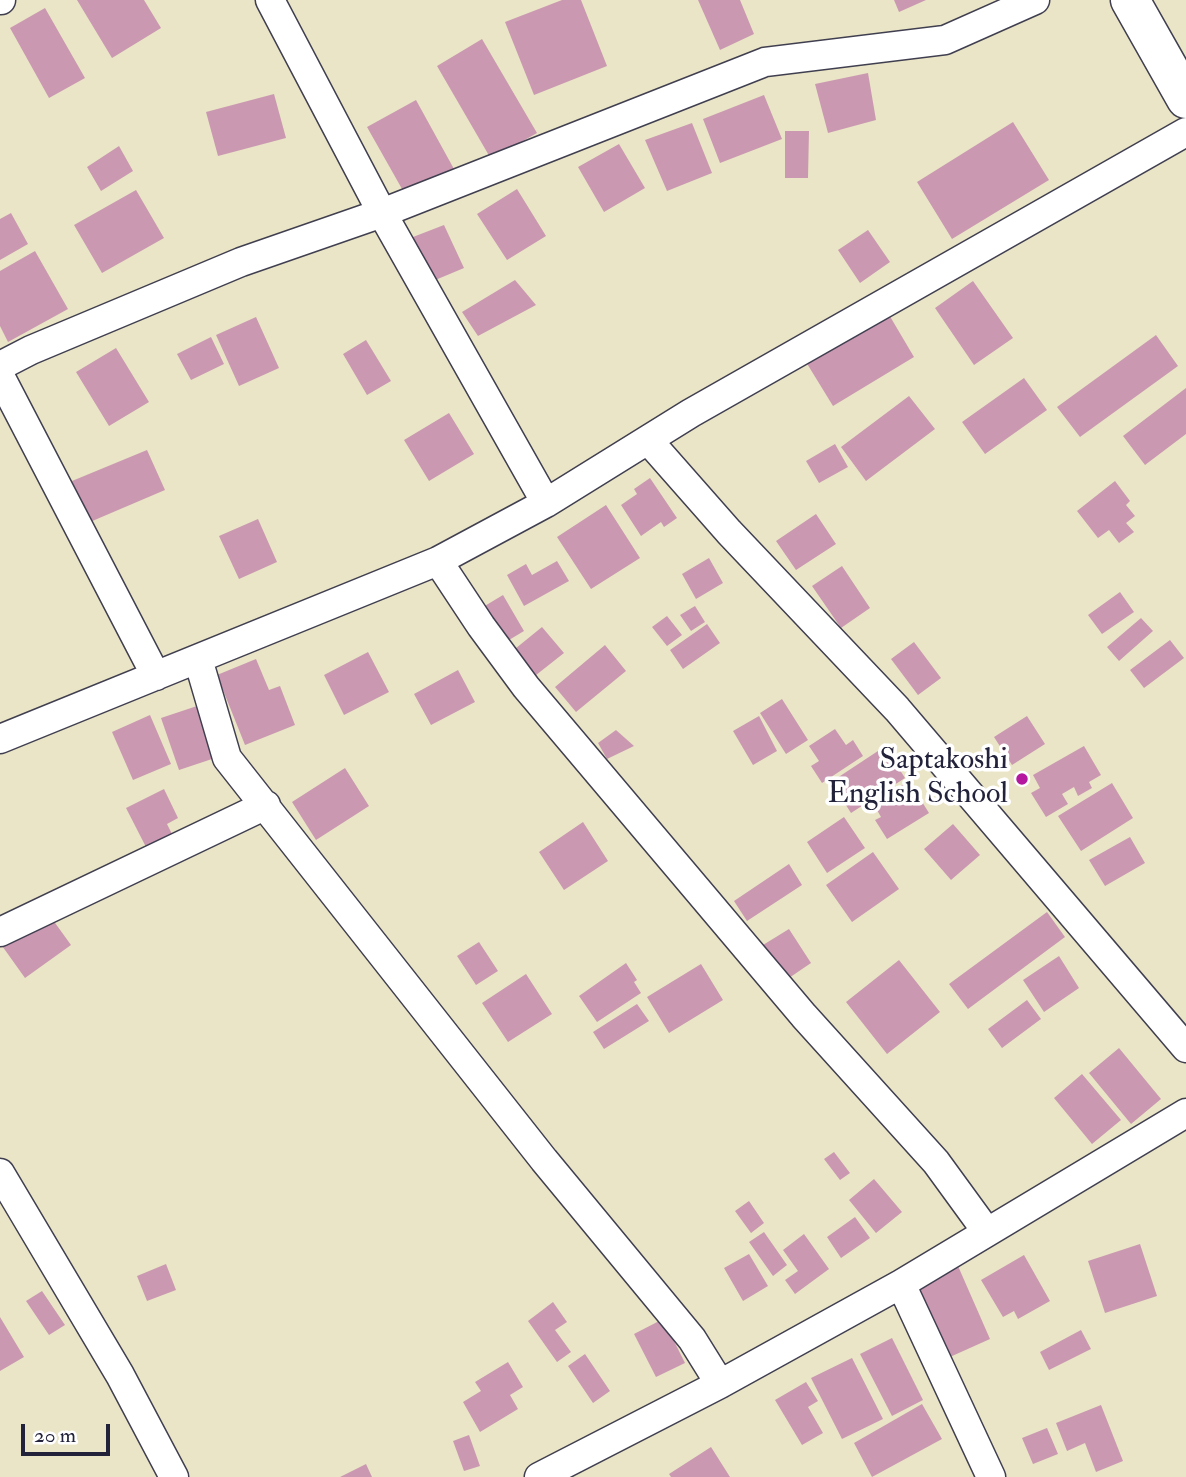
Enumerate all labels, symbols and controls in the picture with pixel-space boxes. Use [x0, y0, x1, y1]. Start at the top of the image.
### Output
place label: Saptakoshi English School [827, 744, 1008, 814]
marker: Saptakoshi English School [1014, 771, 1030, 787]
scale bar [24, 1410, 114, 1454]
text: 20 m [34, 1422, 76, 1449]

